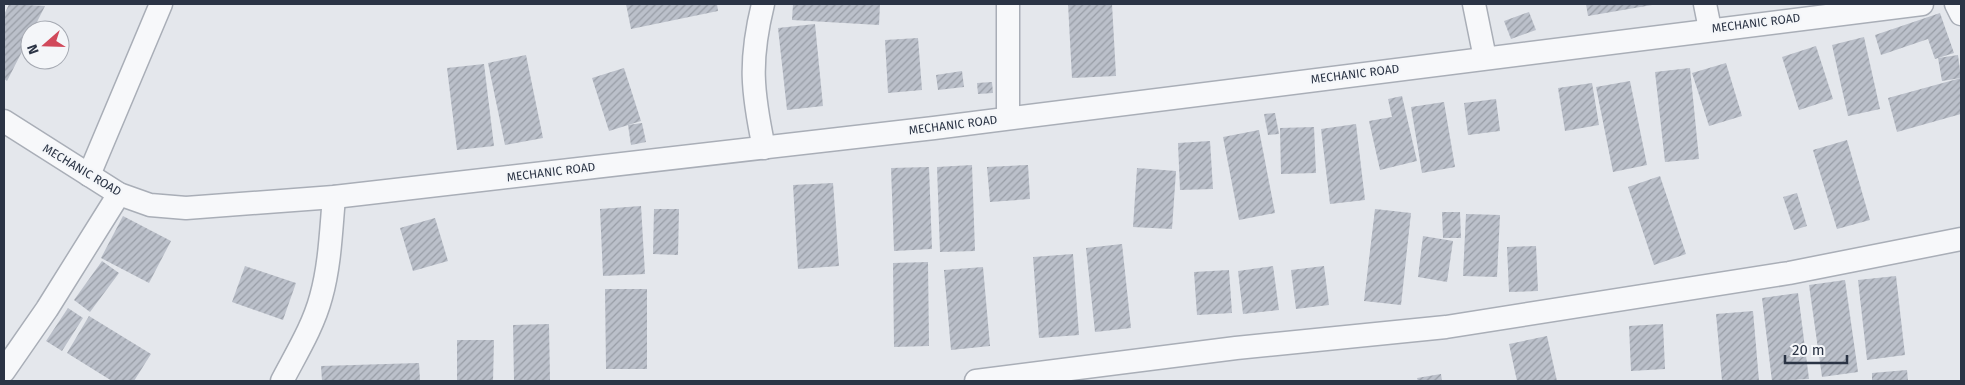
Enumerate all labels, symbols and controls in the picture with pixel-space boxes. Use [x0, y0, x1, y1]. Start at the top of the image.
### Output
street label: MECHANIC ROAD [1711, 11, 1801, 35]
north arrow [20, 20, 70, 70]
text: N [24, 42, 43, 57]
street label: MECHANIC ROAD [1310, 62, 1400, 86]
street label: MECHANIC ROAD [908, 113, 998, 137]
street label: MECHANIC ROAD [40, 141, 124, 199]
street label: MECHANIC ROAD [506, 160, 596, 184]
scale bar [1785, 332, 1848, 364]
text: 20 m [1792, 341, 1825, 359]

